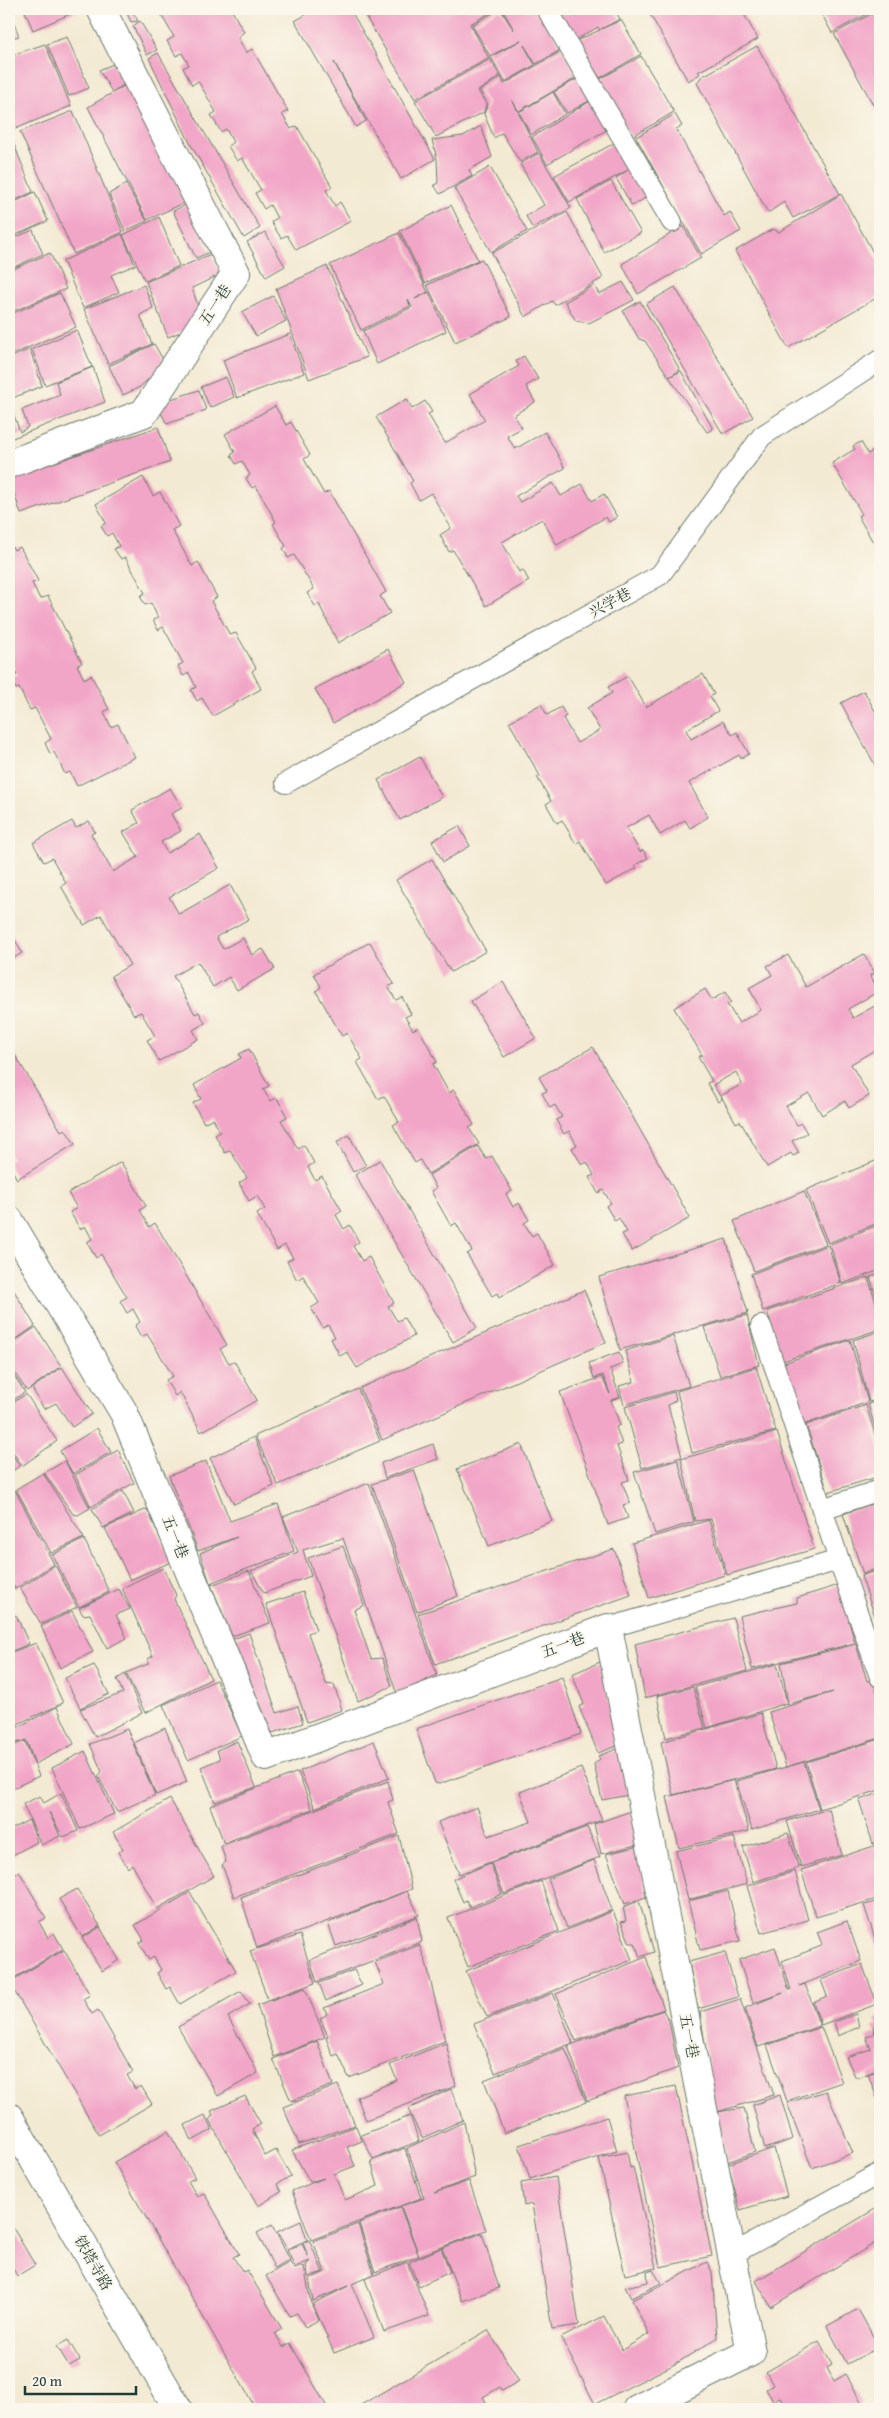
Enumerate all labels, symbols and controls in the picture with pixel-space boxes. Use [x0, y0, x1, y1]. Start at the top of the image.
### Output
street label: 五一巷 [194, 280, 236, 329]
street label: 兴学巷 [585, 582, 635, 623]
street label: 五一巷 [157, 1512, 194, 1562]
street label: 五一巷 [538, 1627, 588, 1662]
street label: 五一巷 [675, 2012, 704, 2060]
street label: 铁塔寺路 [69, 2232, 118, 2294]
scale bar [25, 2363, 136, 2395]
text: 20 m [32, 2370, 63, 2391]

